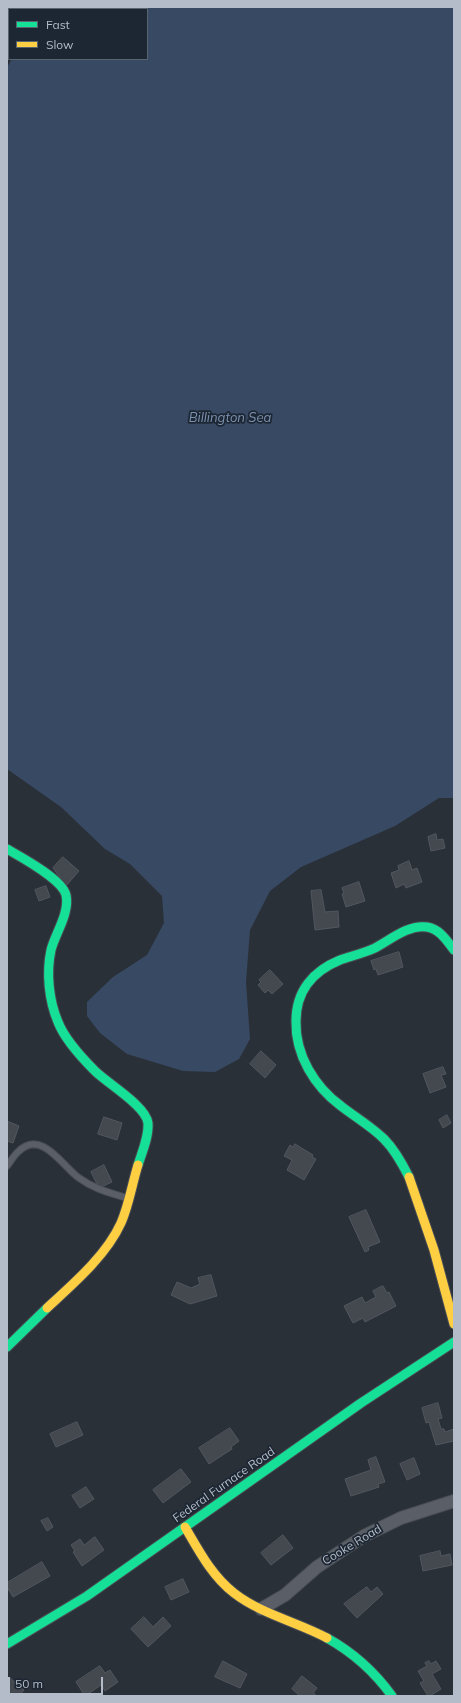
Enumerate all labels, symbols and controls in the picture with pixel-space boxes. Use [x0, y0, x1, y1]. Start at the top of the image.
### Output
legend [8, 8, 148, 60]
text: Fast [46, 17, 70, 32]
text: Slow [46, 37, 74, 52]
water label: Billington Sea [189, 410, 271, 426]
street label: Federal Furnace Road [170, 1444, 278, 1526]
street label: Cooke Road [320, 1522, 384, 1568]
scale bar [10, 1669, 105, 1695]
text: 50 m [15, 1676, 43, 1691]

